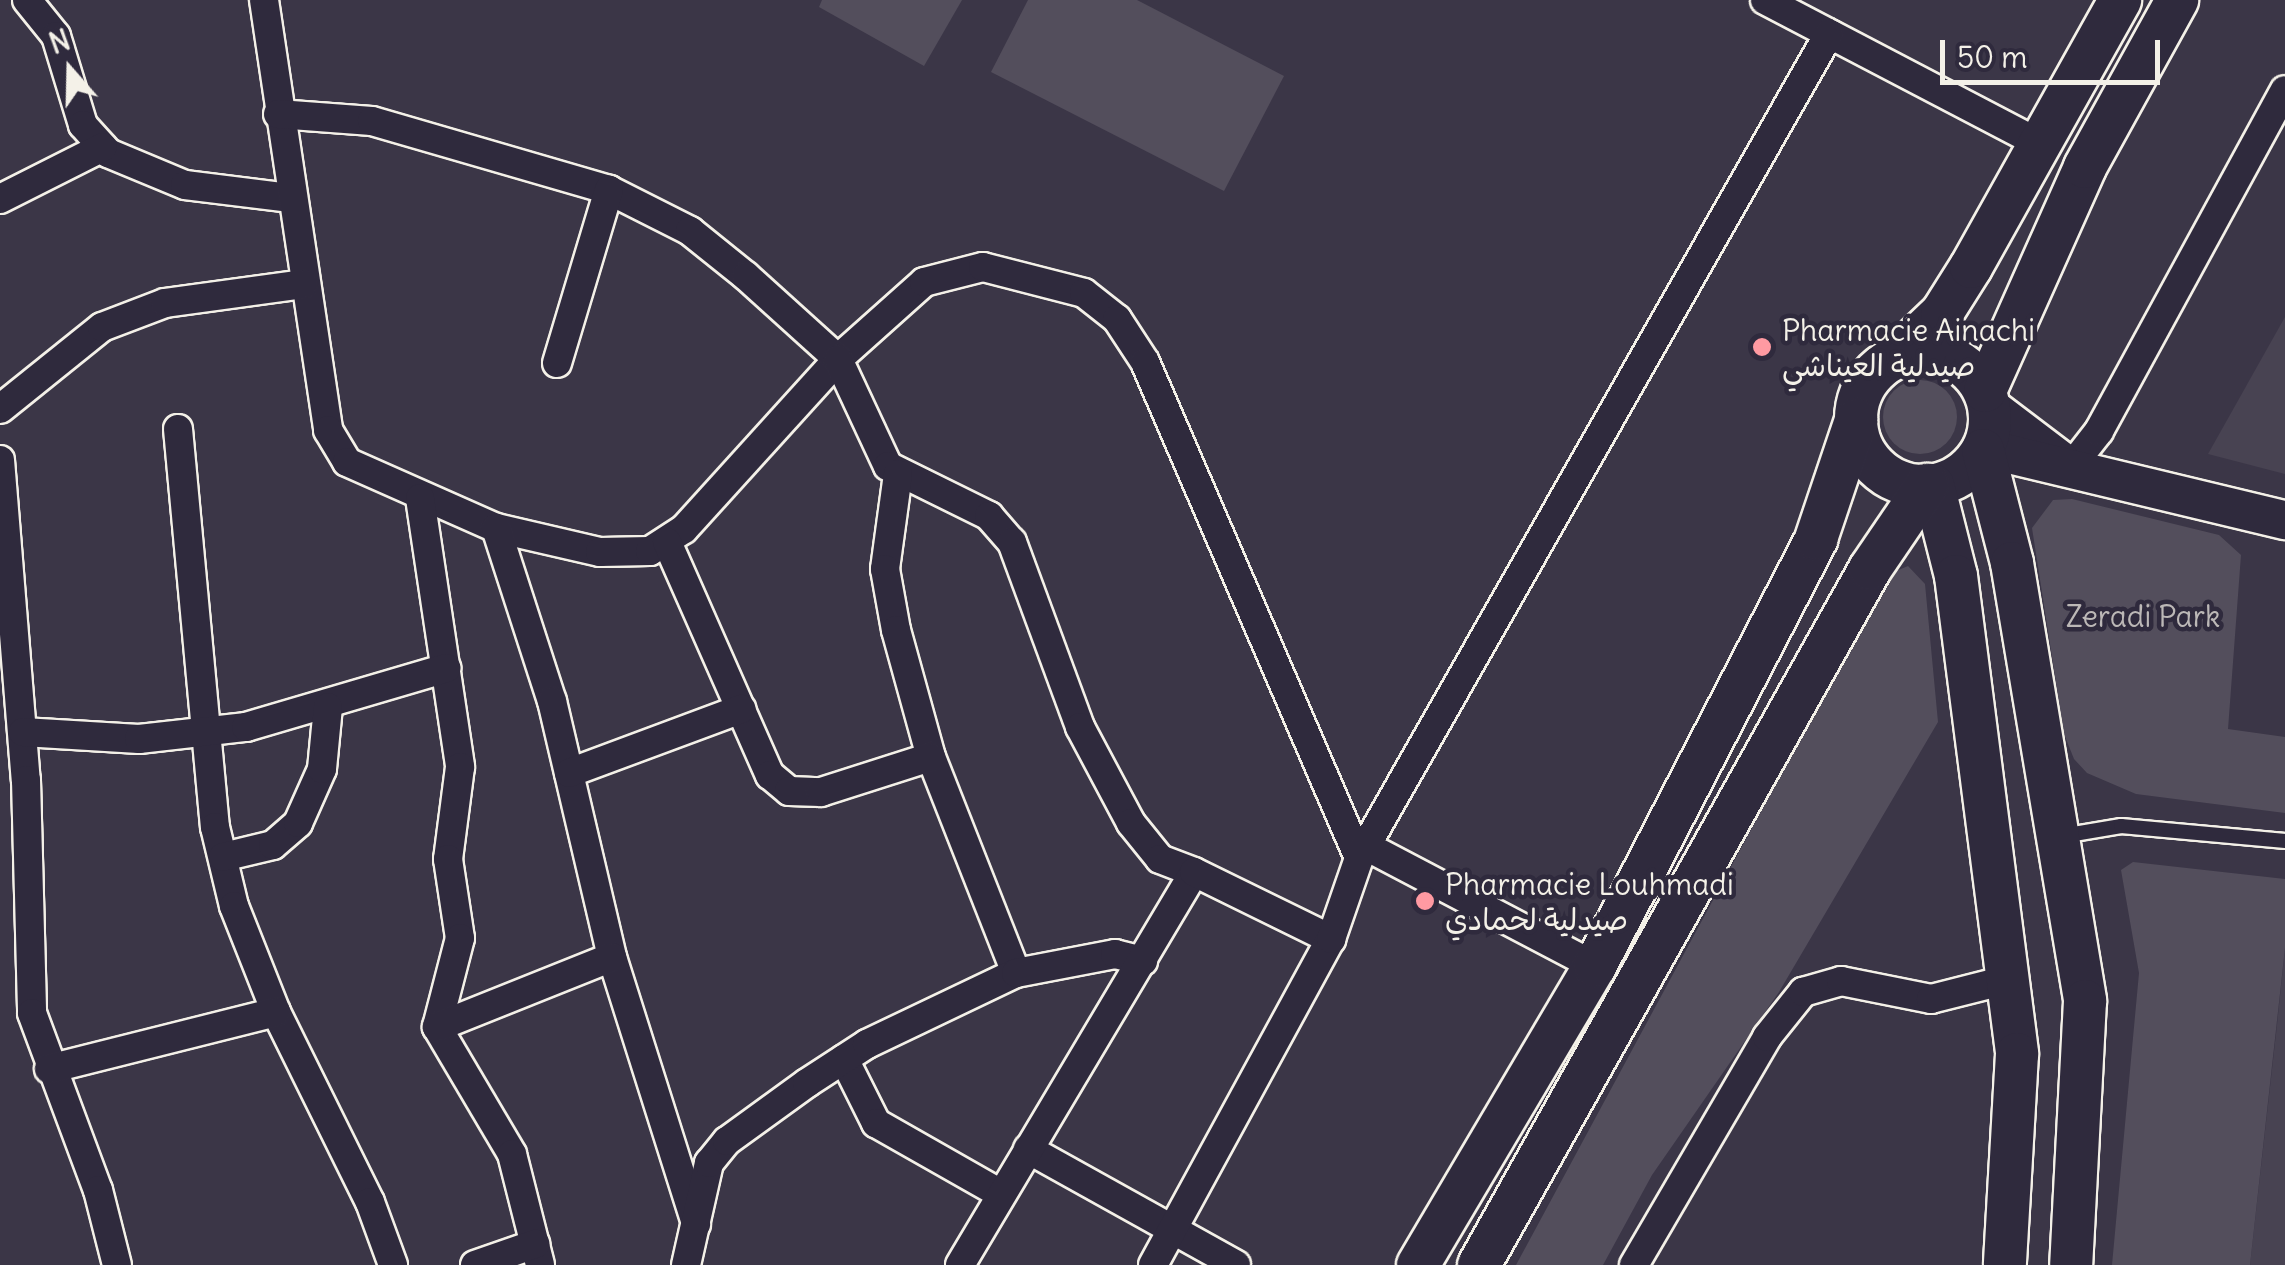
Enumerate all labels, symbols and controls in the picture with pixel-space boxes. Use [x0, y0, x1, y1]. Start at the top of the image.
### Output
north arrow [20, 20, 120, 120]
scale bar [1945, 20, 2165, 82]
text: N [44, 22, 75, 62]
text: 50 m [1957, 38, 2027, 76]
place label: Pharmacie Ainachi صيدلية العيناشي [1782, 312, 2035, 382]
marker: Pharmacie Ainachi صيدلية العيناشي [1751, 336, 1773, 358]
park label: Zeradi Park [2066, 598, 2220, 634]
place label: Pharmacie Louhmadi صيدلية لحمادي [1445, 866, 1734, 936]
marker: Pharmacie Louhmadi صيدلية لحمادي [1414, 890, 1436, 912]

